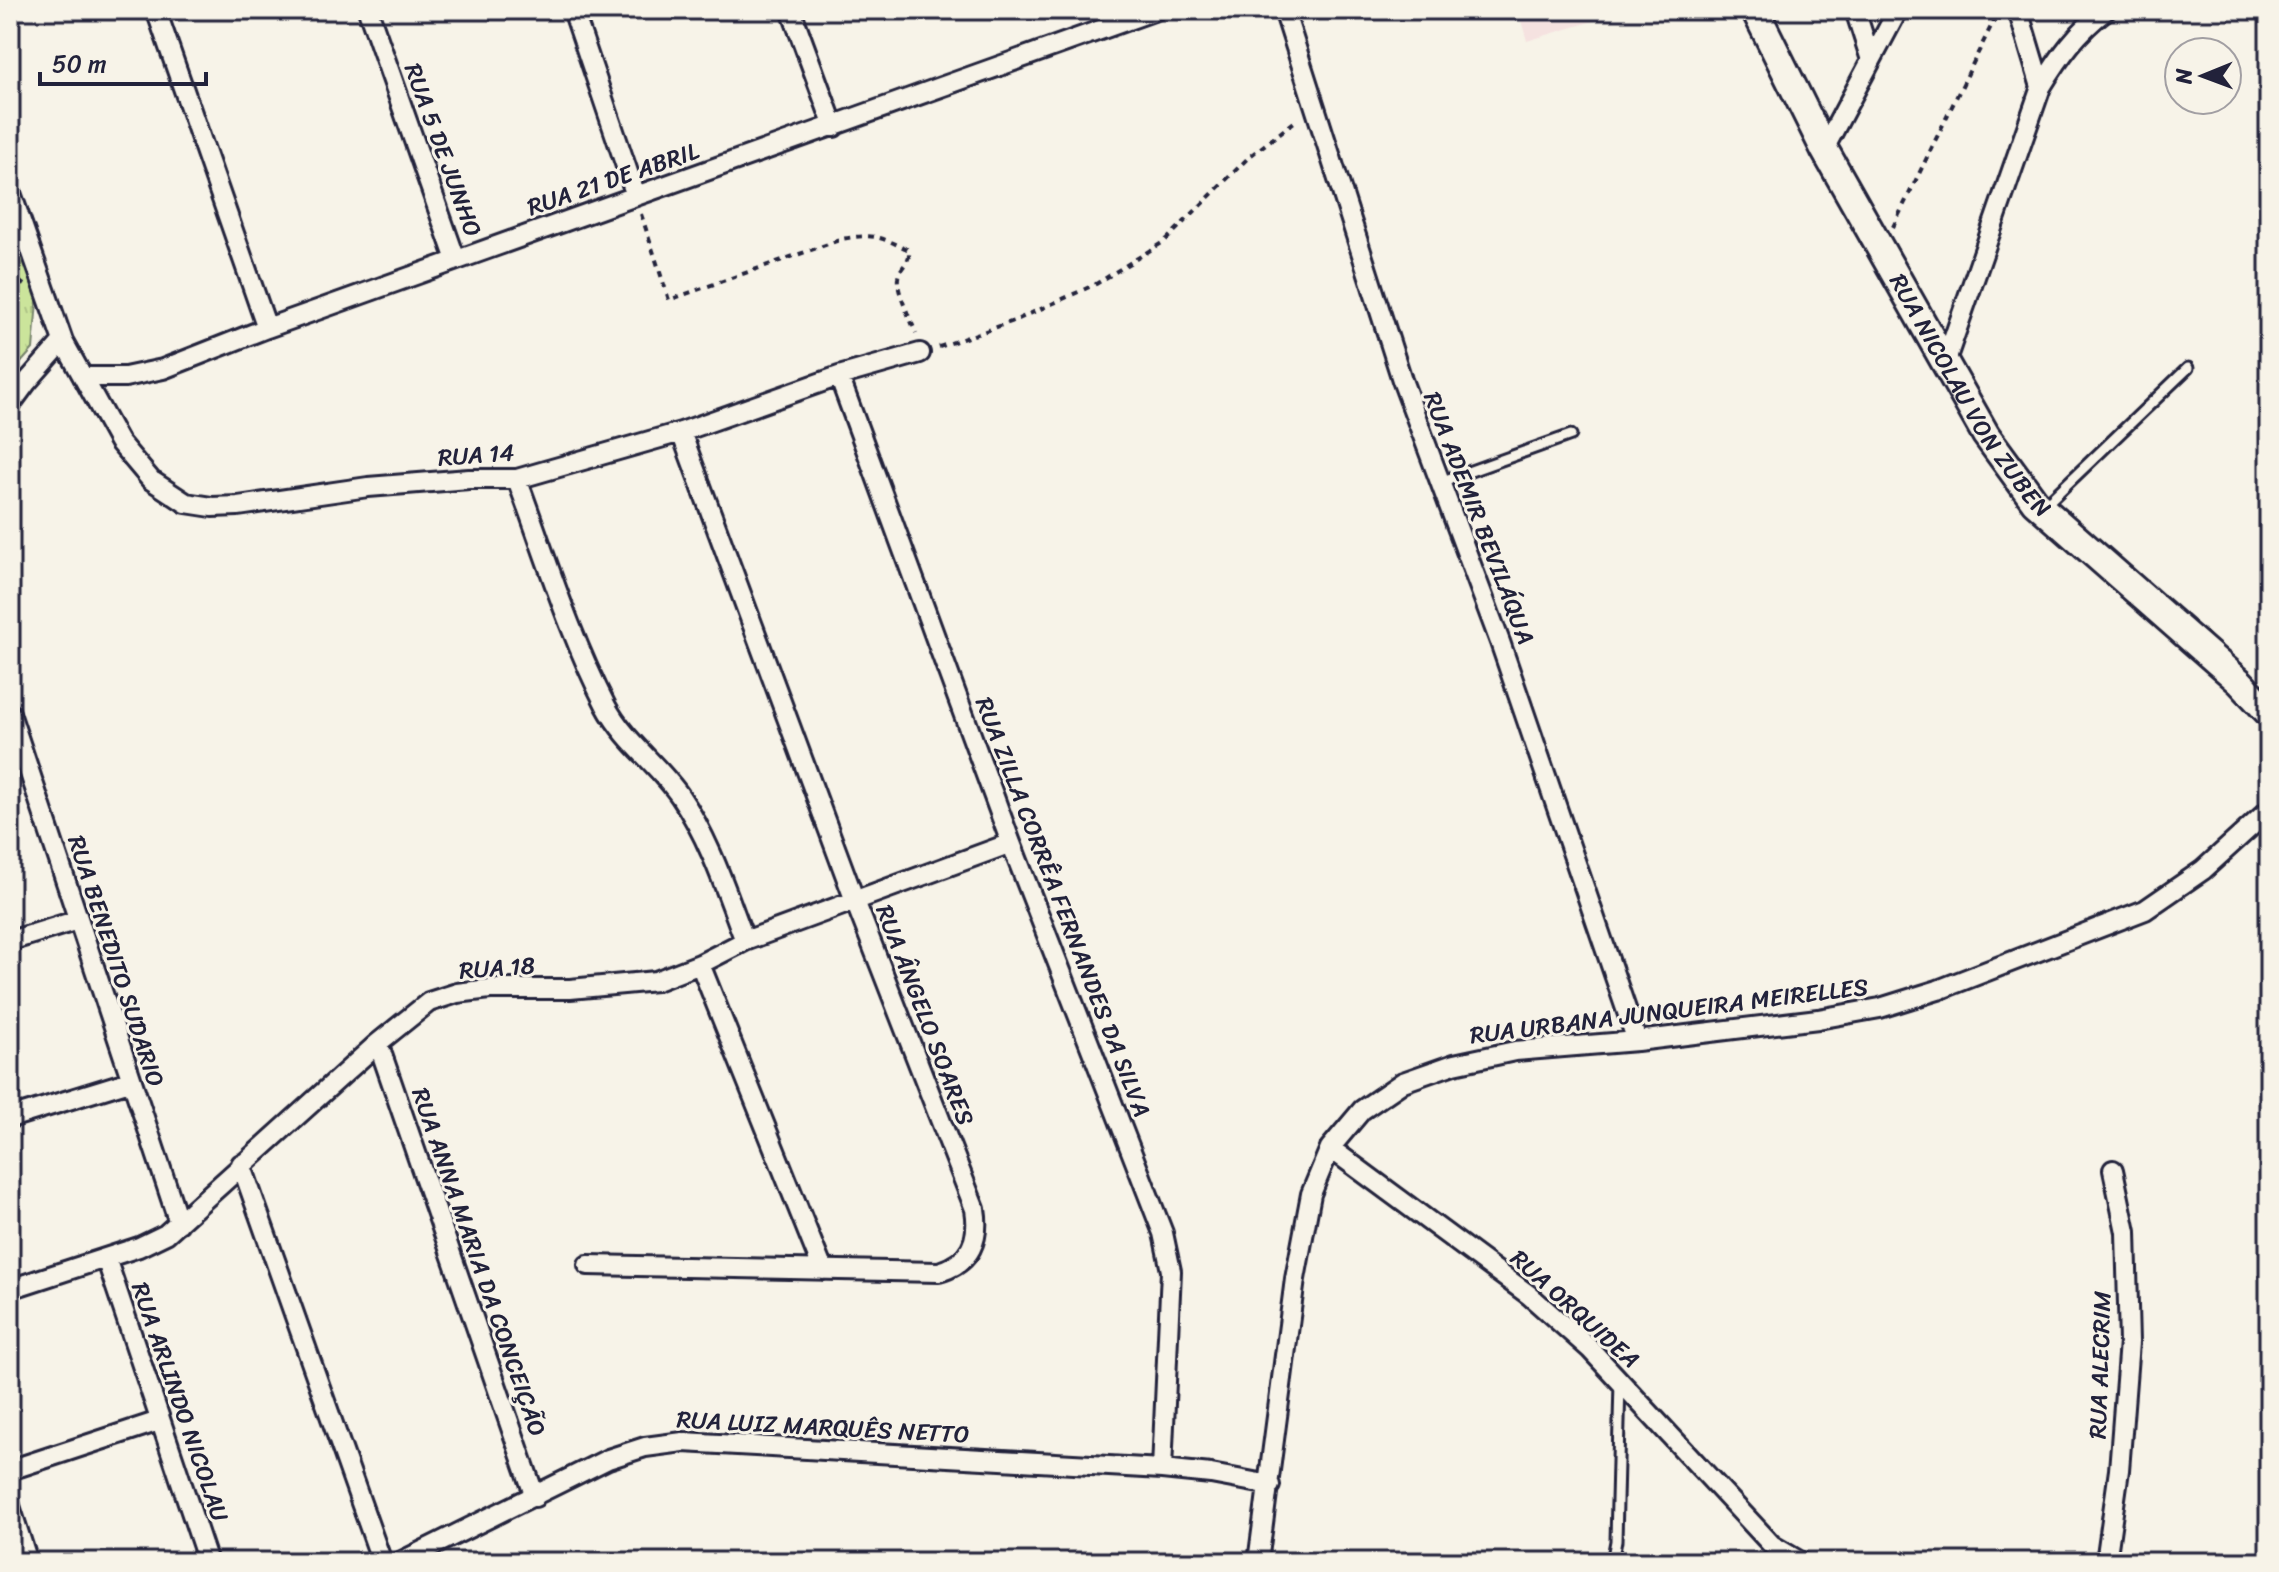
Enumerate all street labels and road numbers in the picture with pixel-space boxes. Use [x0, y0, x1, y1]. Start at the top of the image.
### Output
street label: RUA 5 DE JUNHO [392, 57, 494, 243]
street label: RUA 21 DE ABRIL [521, 130, 705, 228]
street label: RUA NICOLAU VON ZUBEN [1878, 266, 2061, 529]
street label: RUA ADEMIR BEVILÁQUA [1411, 385, 1547, 651]
street label: RUA 14 [436, 431, 516, 479]
street label: RUA ZILLA CORRÊA FERNANDES DA SILVA [963, 691, 1163, 1123]
street label: RUA BENEDITO SUDARIO [55, 830, 177, 1092]
street label: RUA ÂNGELO SOARES [864, 898, 986, 1132]
street label: RUA 18 [458, 944, 536, 992]
street label: RUA URBANA JUNQUEIRA MEIRELLES [1467, 966, 1871, 1056]
street label: RUA ANNA MARIA DA CONCEIÇÃO [399, 1082, 559, 1442]
street label: RUA ORQUIDEA [1500, 1239, 1650, 1379]
street label: RUA ARLINDO NICOLAU [119, 1276, 241, 1528]
street label: RUA ALECRIM [2076, 1290, 2124, 1440]
street label: RUA LUIZ MARQUÊS NETTO [676, 1398, 970, 1456]

